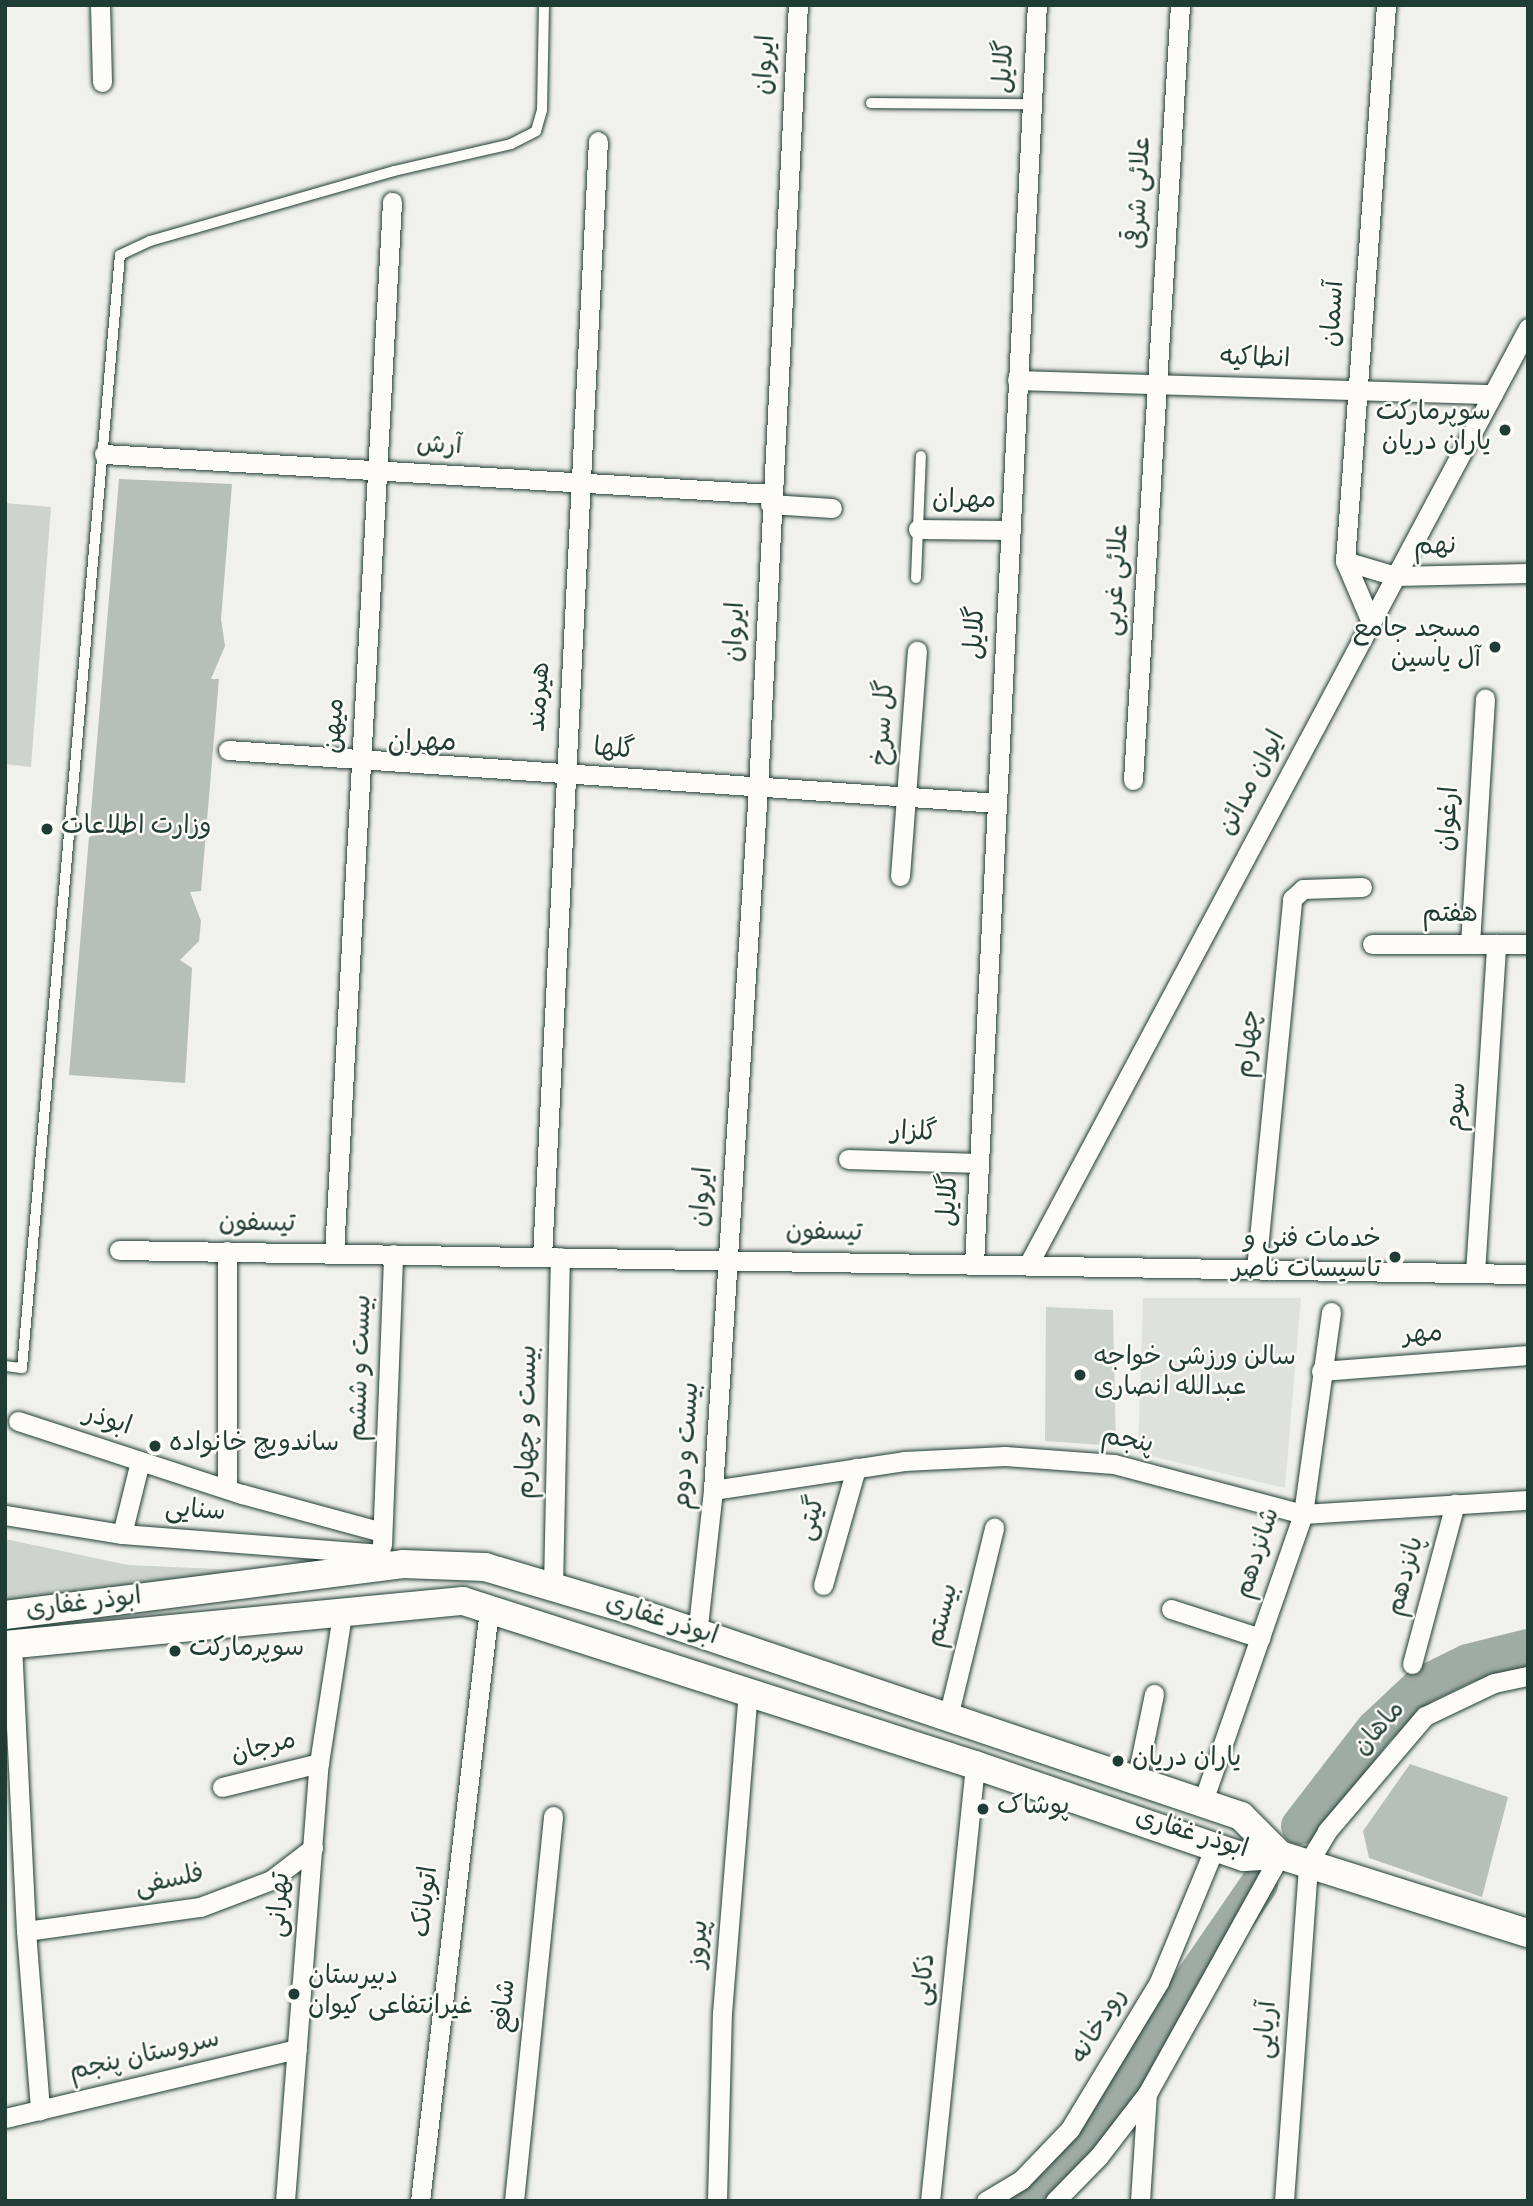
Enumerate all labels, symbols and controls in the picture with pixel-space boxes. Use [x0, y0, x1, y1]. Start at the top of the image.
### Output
street label: ایروان [751, 34, 785, 96]
street label: گلایل [990, 39, 1024, 95]
street label: علائی شرقی [1123, 136, 1161, 250]
street label: آسمان [1318, 280, 1354, 348]
street label: انطاکیه [1219, 344, 1291, 378]
place label: سوپرمارکت یاران دریان [1376, 399, 1491, 460]
marker: سوپرمارکت یاران دریان [1497, 422, 1513, 438]
street label: آرش [415, 431, 463, 465]
street label: مهران [932, 487, 996, 519]
street label: علائی غربی [1100, 523, 1138, 637]
street label: نهم [1414, 533, 1456, 565]
street label: ایروان [721, 601, 755, 663]
street label: گلایل [961, 605, 995, 661]
place label: مسجد جامع آل یاسین [1353, 616, 1481, 678]
marker: مسجد جامع آل یاسین [1487, 639, 1503, 655]
street label: هیرمند [524, 661, 560, 733]
street label: گل سرخ [867, 679, 905, 767]
street label: میهن [320, 697, 354, 755]
street label: ایوان مدائن [1213, 726, 1295, 842]
district label: مهران [387, 728, 457, 762]
street label: گلها [592, 735, 636, 769]
street label: ارغوان [1433, 785, 1469, 853]
place label: وزارت اطلاعات [61, 813, 212, 845]
marker: وزارت اطلاعات [39, 821, 55, 837]
street label: هفتم [1422, 901, 1478, 933]
street label: چهارم [1232, 1008, 1270, 1080]
street label: سوم [1442, 1081, 1476, 1133]
street label: گلزار [890, 1119, 938, 1151]
street label: ایروان [687, 1166, 723, 1228]
street label: گلایل [934, 1172, 968, 1228]
street label: تیسفون [218, 1210, 296, 1242]
street label: تیسفون [785, 1219, 863, 1251]
place label: خدمات فنی و تاسیسات ناصر [1232, 1226, 1381, 1288]
marker: خدمات فنی و تاسیسات ناصر [1387, 1249, 1403, 1265]
street label: بیست و ششم [345, 1294, 381, 1442]
street label: مهر [1402, 1320, 1444, 1354]
place label: سالن ورزشی خواجه عبدالله انصاری [1094, 1344, 1296, 1406]
street label: بیست و چهارم [513, 1345, 547, 1499]
marker: سالن ورزشی خواجه عبدالله انصاری [1072, 1367, 1088, 1383]
street label: بیست و دوم [669, 1381, 709, 1511]
street label: ابوذر [79, 1401, 135, 1445]
street label: پنجم [1098, 1423, 1156, 1463]
place label: ساندویچ خانواده [169, 1430, 339, 1462]
marker: ساندویچ خانواده [147, 1438, 163, 1454]
street label: گیتی [793, 1493, 835, 1545]
street label: سنایی [164, 1495, 226, 1531]
street label: شانزدهم [1231, 1505, 1289, 1603]
street label: پانزدهم [1382, 1534, 1434, 1620]
street label: بیستم [922, 1581, 968, 1651]
street label: ابوذر غفاری [24, 1583, 144, 1629]
street label: ابوذر غفاری [601, 1589, 721, 1655]
place label: سوپرمارکت [189, 1635, 304, 1667]
marker: سوپرمارکت [167, 1643, 183, 1659]
street label: ماهان [1348, 1696, 1414, 1764]
street label: مرجان [228, 1727, 300, 1773]
place label: یاران دریان [1132, 1745, 1241, 1777]
marker: یاران دریان [1110, 1753, 1126, 1769]
place label: پوشاک [997, 1793, 1070, 1825]
marker: پوشاک [975, 1801, 991, 1817]
street label: ابوذر غفاری [1131, 1804, 1251, 1868]
street label: فلسفی [133, 1860, 207, 1906]
street label: اتوبانک [408, 1865, 448, 1939]
street label: تهرانی [264, 1871, 300, 1939]
street label: پیروز [684, 1919, 718, 1969]
street label: ذکایی [909, 1952, 945, 2008]
place label: دبیرستان غیرانتفاعی کیوان [308, 1963, 473, 2024]
street label: شافع [489, 1978, 525, 2034]
street label: رودخانه [1066, 1984, 1136, 2070]
marker: دبیرستان غیرانتفاعی کیوان [286, 1986, 302, 2002]
street label: آریایی [1251, 2000, 1287, 2060]
street label: سروستان پنجم [67, 2026, 223, 2090]

